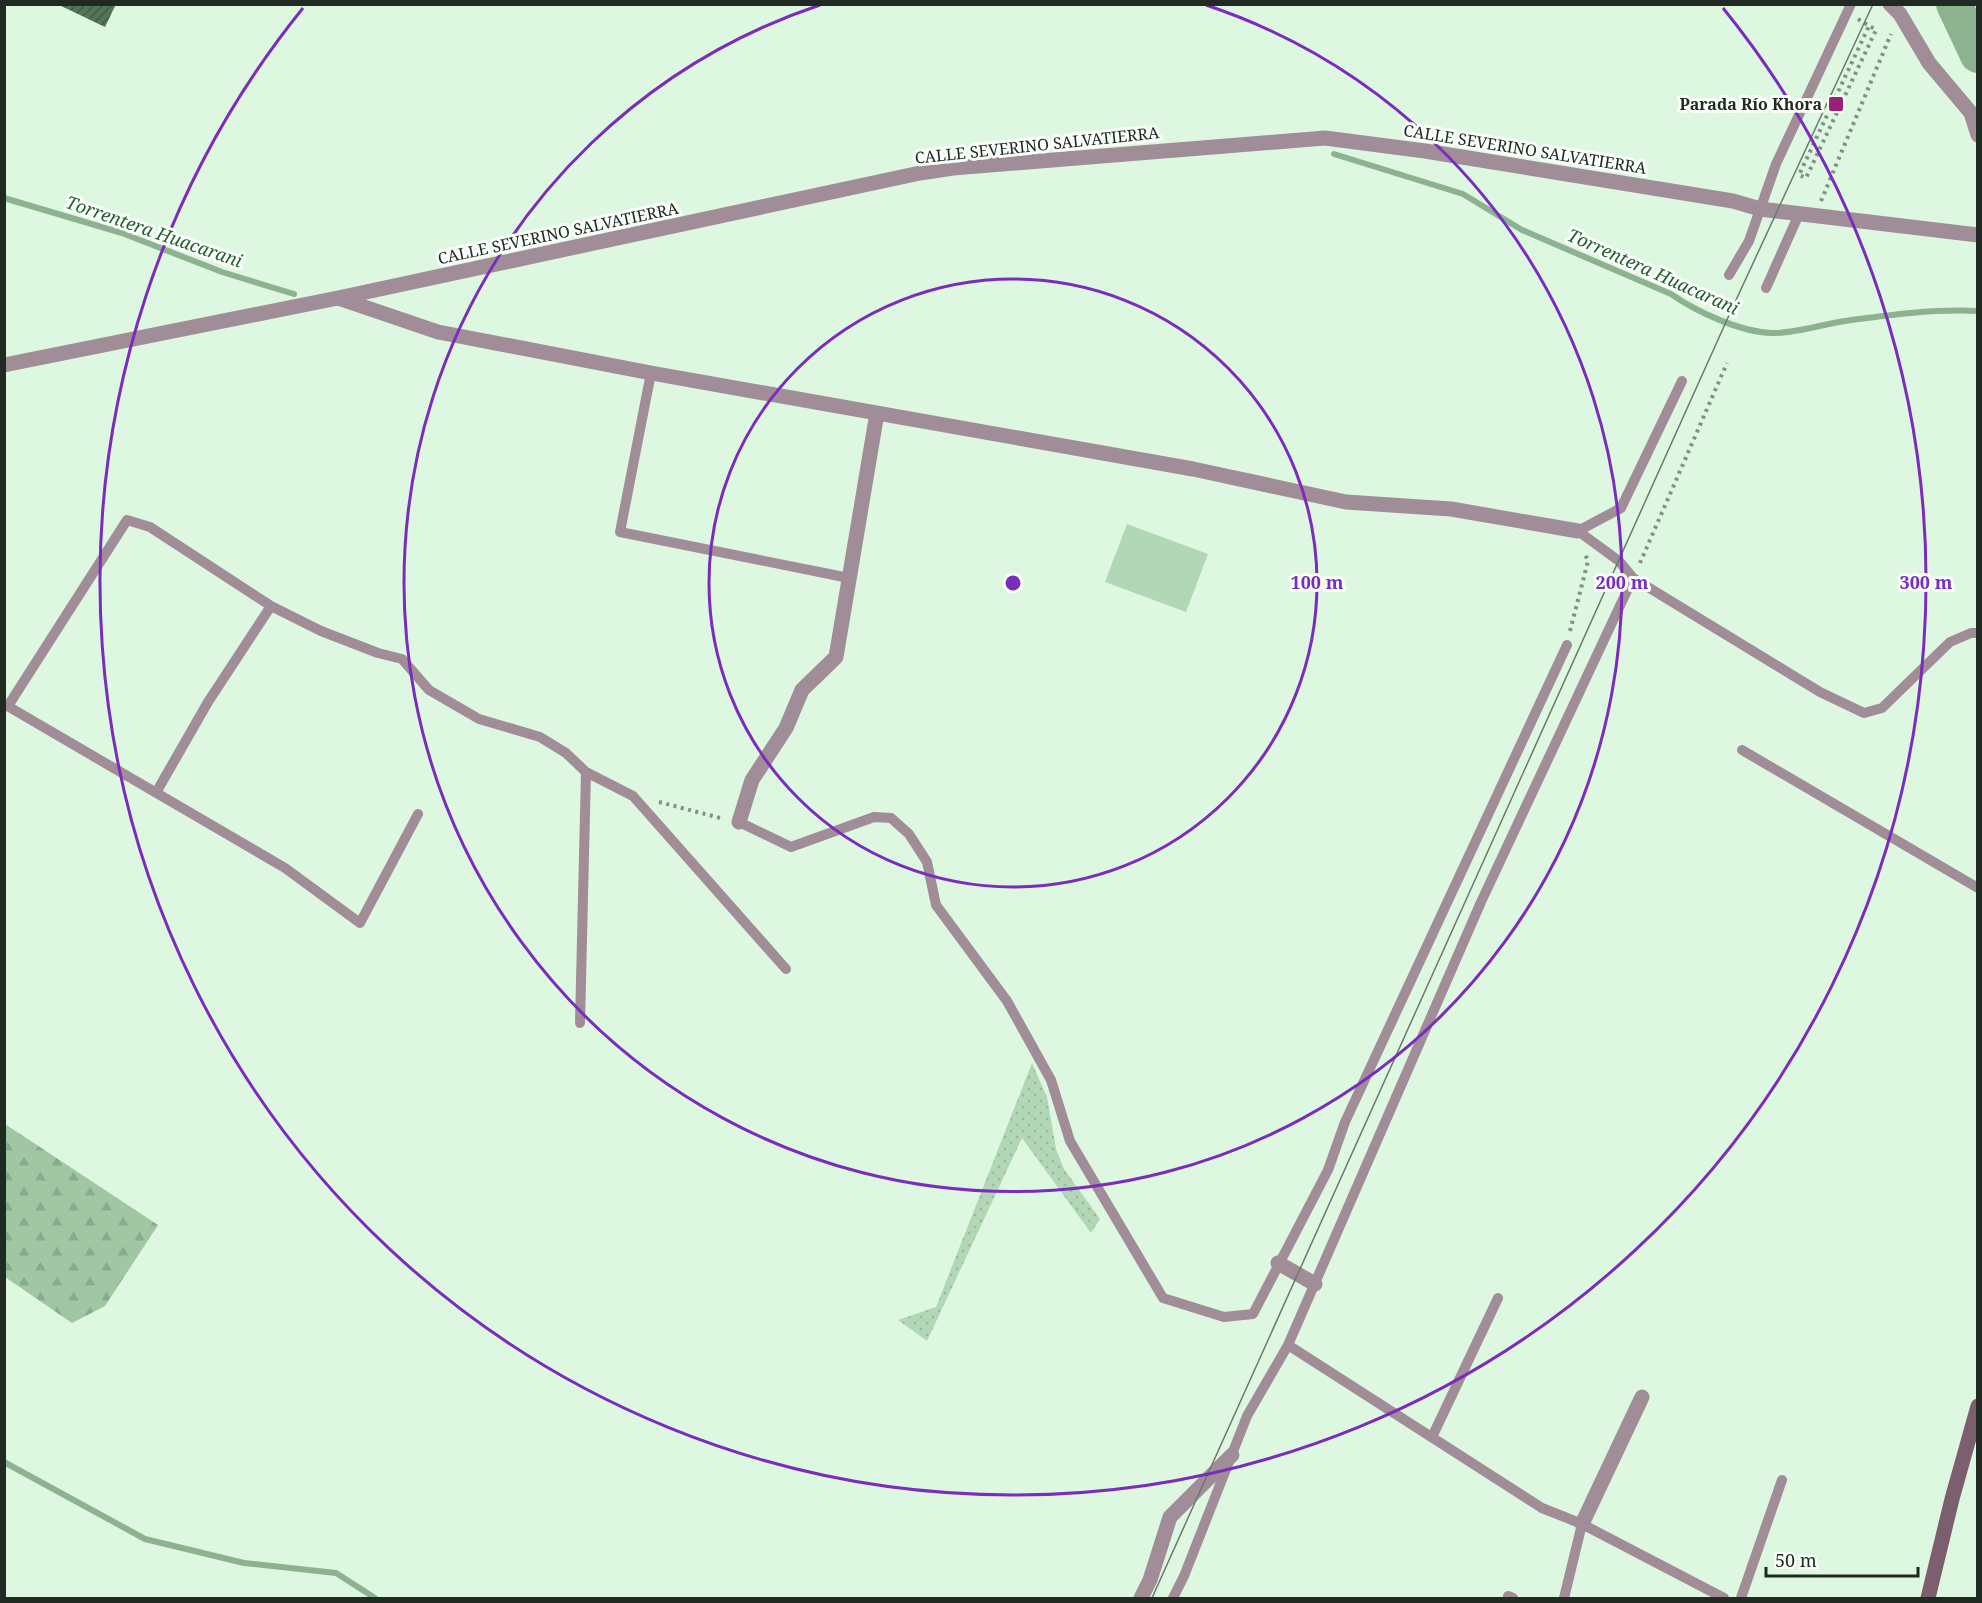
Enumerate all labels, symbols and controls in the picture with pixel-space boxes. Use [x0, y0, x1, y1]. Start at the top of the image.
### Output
place label: Parada Río Khora [1680, 93, 1822, 115]
marker: Parada Río Khora [1827, 95, 1845, 113]
street label: CALLE SEVERINO SALVATIERRA [1402, 119, 1649, 179]
street label: CALLE SEVERINO SALVATIERRA [914, 121, 1161, 169]
water label: Torrentera Huacarani [63, 190, 246, 273]
street label: CALLE SEVERINO SALVATIERRA [436, 197, 681, 269]
water label: Torrentera Huacarani [1564, 222, 1743, 320]
text: 100 m [1291, 570, 1344, 594]
text: 200 m [1596, 570, 1649, 594]
text: 300 m [1900, 570, 1953, 594]
centre of rings [1003, 573, 1023, 593]
scale bar [1766, 1540, 1918, 1578]
text: 50 m [1775, 1548, 1817, 1572]

